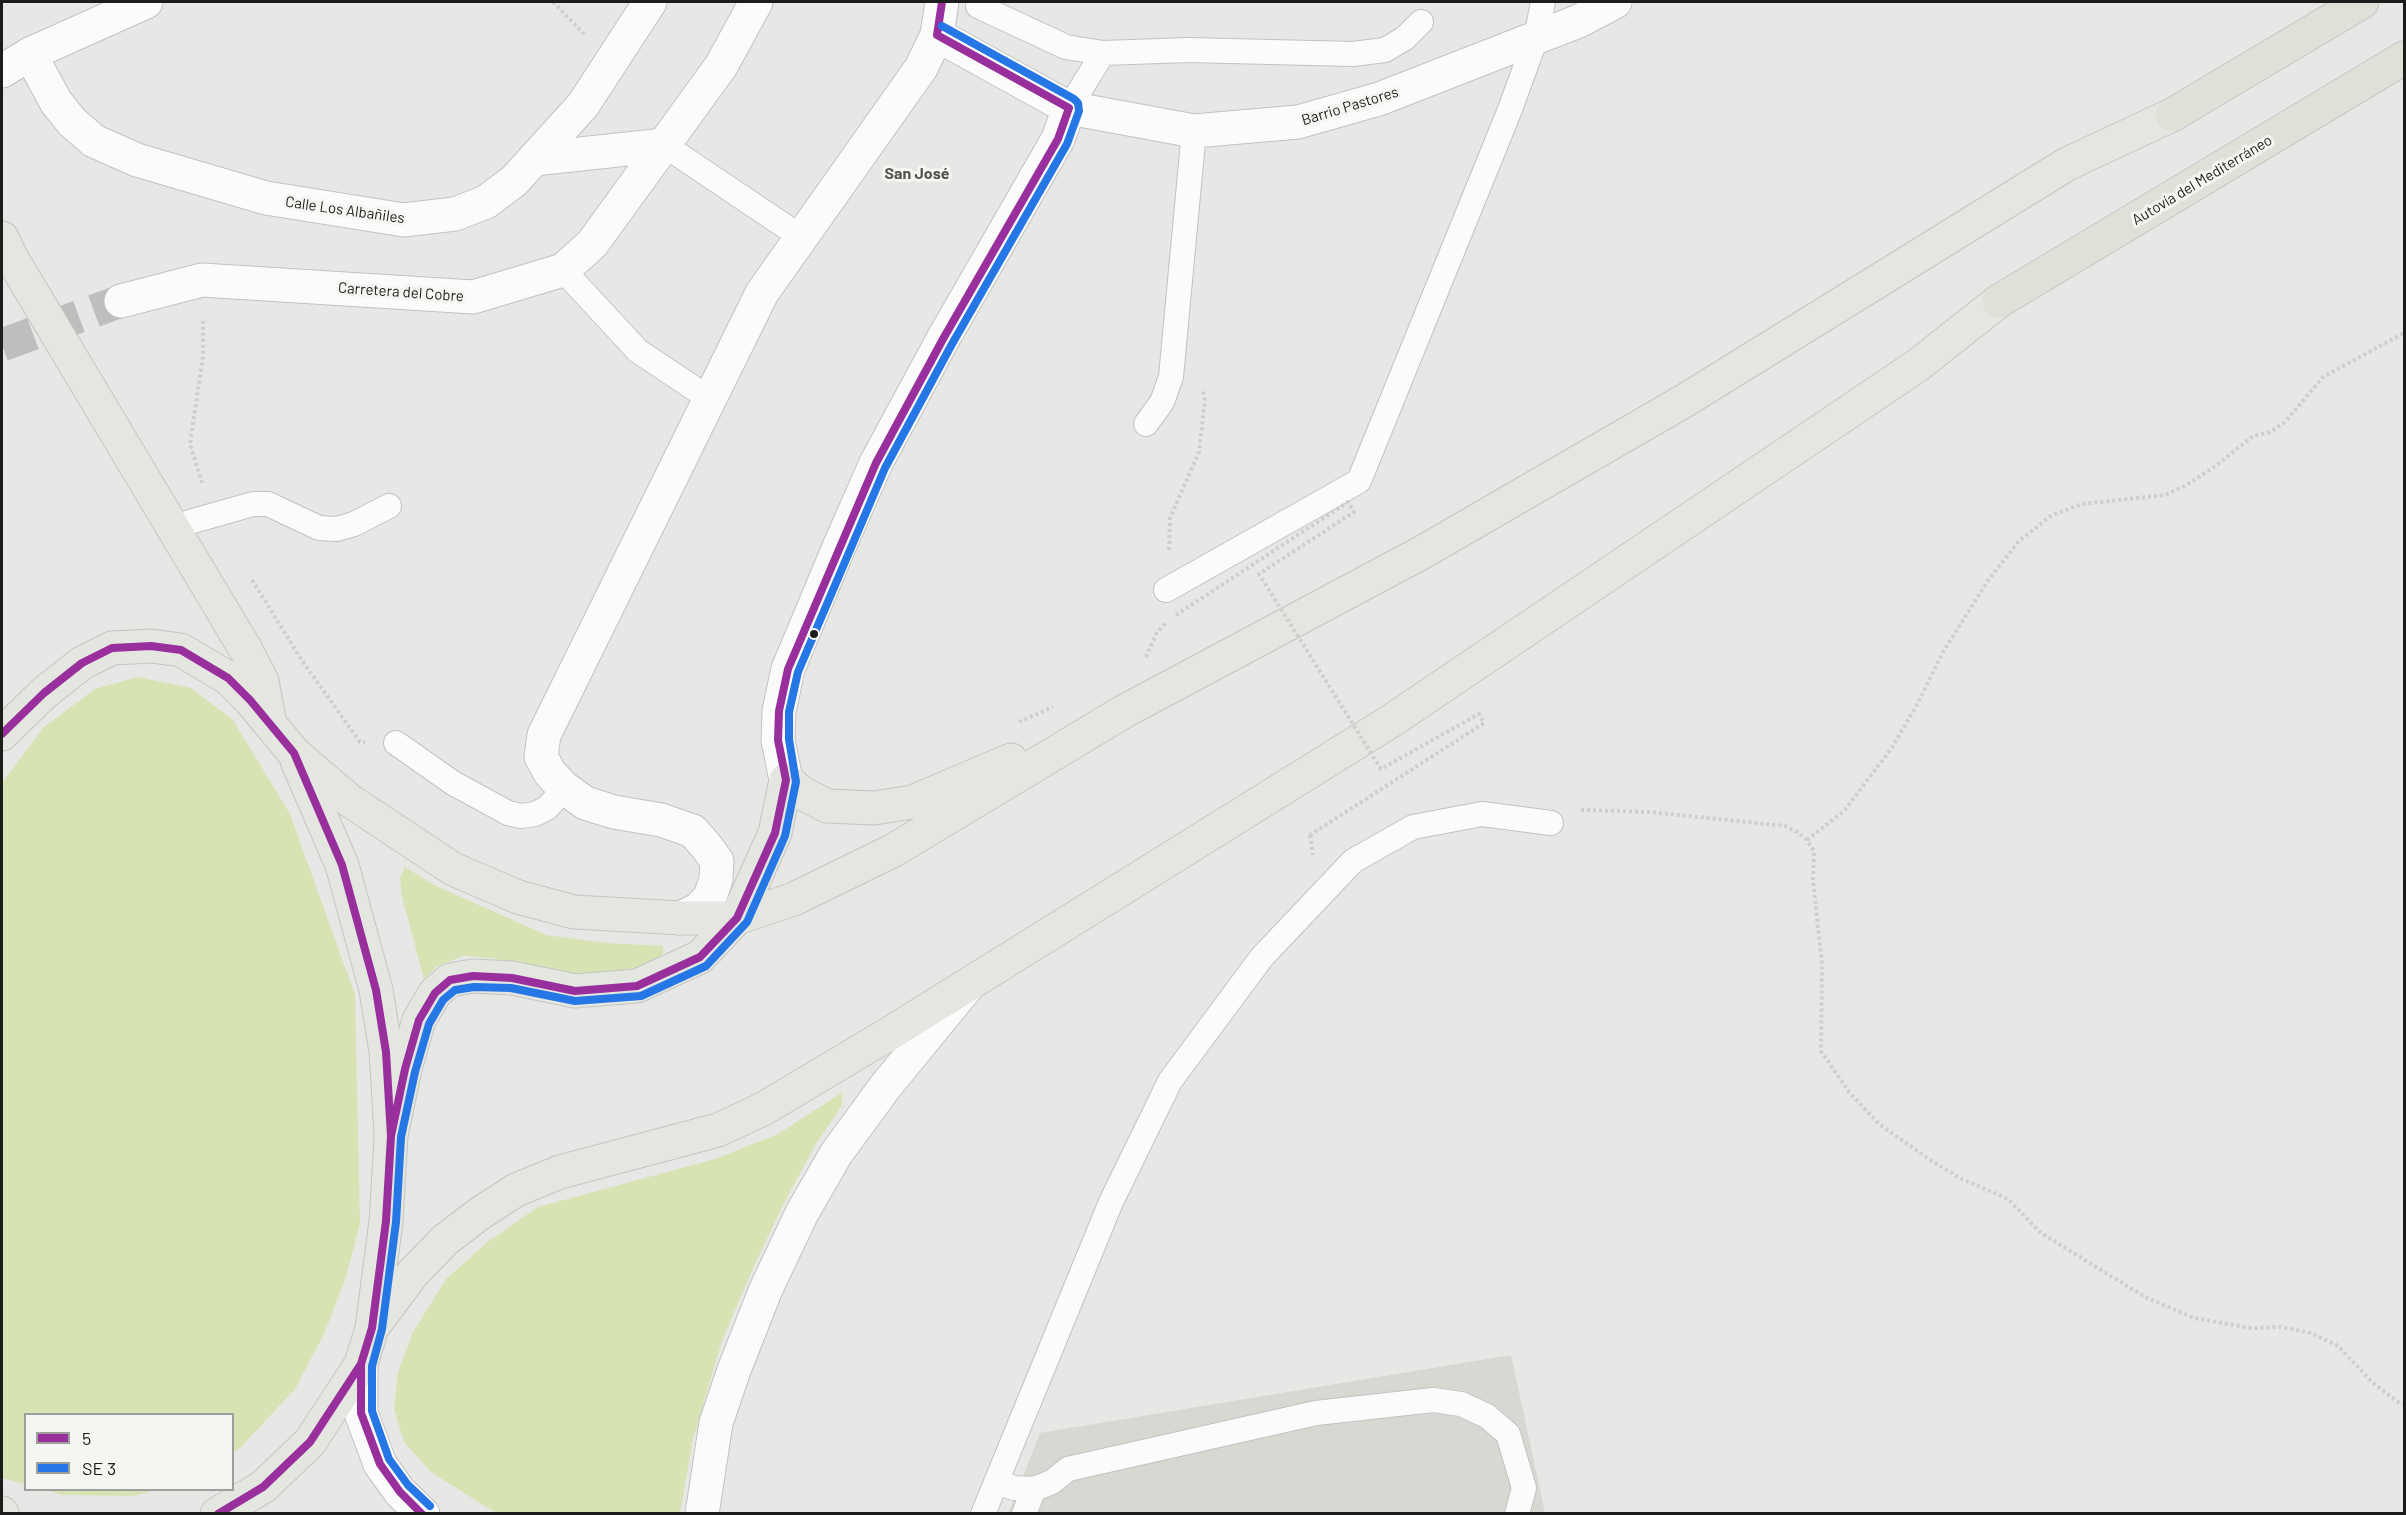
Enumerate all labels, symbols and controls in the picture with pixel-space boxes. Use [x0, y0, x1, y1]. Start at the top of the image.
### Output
street label: Barrio Pastores [1299, 83, 1401, 129]
street label: Autovía del Mediterráneo [2129, 131, 2275, 229]
district label: San José [885, 164, 949, 184]
street label: Calle Los Albañiles [284, 193, 406, 227]
street label: Carretera del Cobre [337, 279, 465, 305]
unlabelled marker [808, 628, 820, 640]
legend [24, 1413, 234, 1491]
text: 5 [82, 1427, 91, 1449]
text: SE 3 [82, 1457, 116, 1479]

